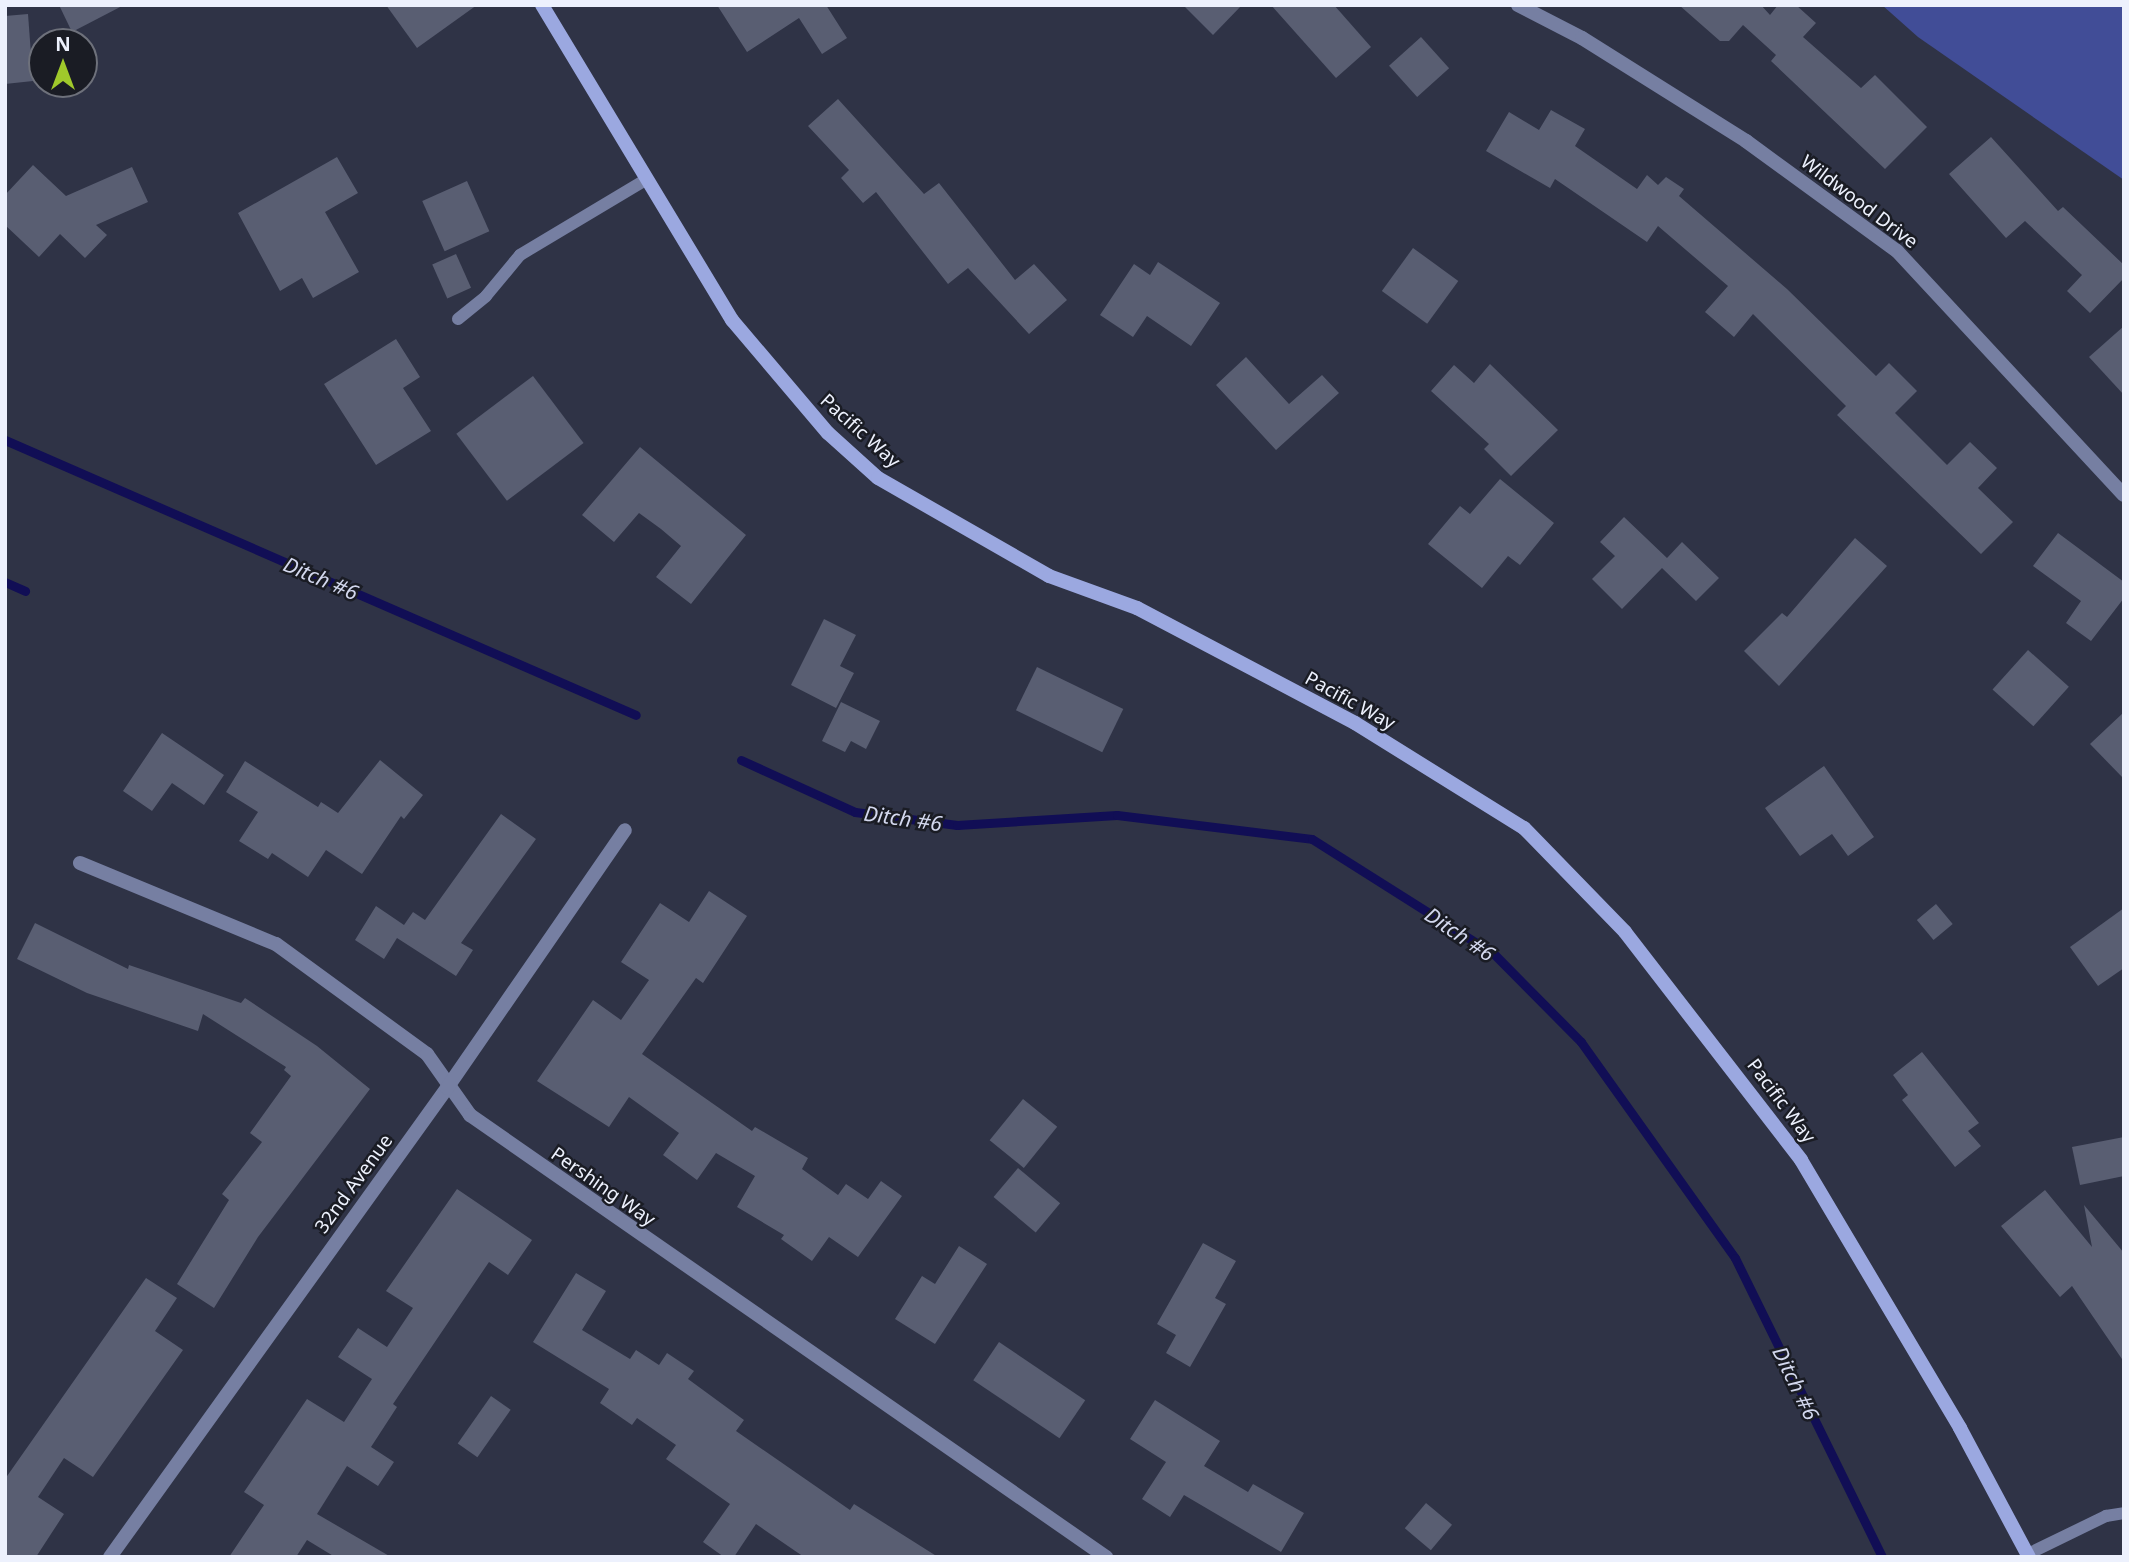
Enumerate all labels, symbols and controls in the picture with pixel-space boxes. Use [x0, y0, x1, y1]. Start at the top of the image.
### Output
north arrow [28, 28, 98, 98]
text: N [55, 31, 71, 57]
street label: Wildwood Drive [1796, 151, 1922, 253]
street label: Pacific Way [815, 389, 905, 473]
water label: Ditch #6 [280, 551, 362, 605]
street label: Pacific Way [1301, 667, 1399, 735]
water label: Ditch #6 [862, 800, 944, 836]
water label: Ditch #6 [1420, 902, 1500, 966]
street label: Pacific Way [1742, 1054, 1820, 1148]
street label: 32nd Avenue [310, 1130, 398, 1238]
street label: Pershing Way [547, 1143, 659, 1231]
water label: Ditch #6 [1767, 1342, 1825, 1424]

